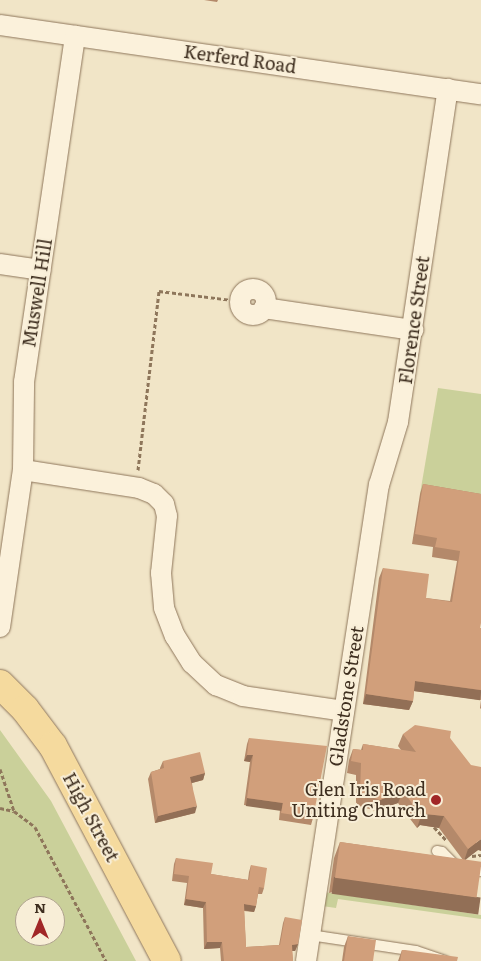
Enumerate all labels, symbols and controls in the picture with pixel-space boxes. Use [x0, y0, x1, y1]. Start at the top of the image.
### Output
street label: Kerferd Road [182, 40, 298, 78]
street label: Muswell Hill [18, 237, 56, 349]
street label: Florence Street [394, 254, 434, 386]
street label: Gladstone Street [324, 624, 368, 768]
street label: High Street [58, 769, 124, 865]
place label: Glen Iris Road Uniting Church [291, 779, 426, 822]
marker: Glen Iris Road Uniting Church [430, 794, 442, 806]
north arrow [15, 896, 65, 946]
text: N [34, 897, 46, 917]

